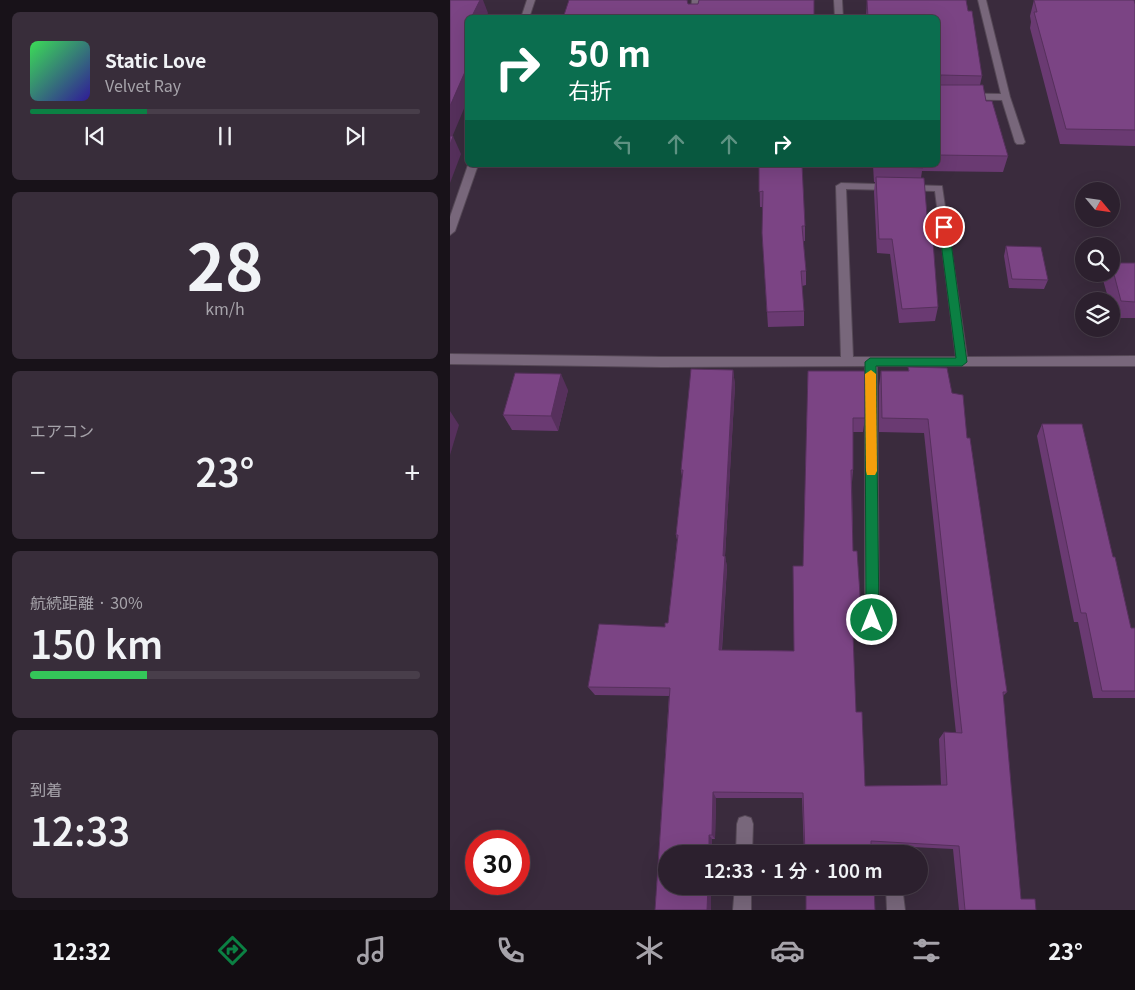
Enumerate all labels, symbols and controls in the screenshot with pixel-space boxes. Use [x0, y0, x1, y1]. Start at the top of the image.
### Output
text: 50 m [568, 26, 651, 77]
icon: right [485, 35, 550, 100]
text: Static Love [105, 46, 206, 73]
text: Velvet Ray [105, 73, 181, 97]
text: 右折 [568, 73, 612, 105]
icon: previous [81, 122, 109, 150]
icon: pause [211, 122, 239, 150]
icon: next [341, 122, 369, 150]
icon: left [609, 130, 637, 158]
icon: ahead [662, 130, 690, 158]
icon: ahead [715, 130, 743, 158]
icon: right [768, 130, 796, 158]
north arrow [1075, 182, 1120, 228]
map controls [1075, 182, 1120, 337]
pin [923, 206, 965, 248]
icon: arrive [930, 213, 958, 241]
text: 28 [187, 216, 263, 310]
button: search [1075, 237, 1120, 282]
button: layers [1075, 292, 1120, 337]
text: km/h [205, 296, 245, 320]
text: エアコン [30, 418, 94, 442]
text: 23° [195, 443, 255, 498]
text: − [30, 451, 46, 491]
text: + [404, 451, 420, 491]
text: 航続距離 · 30% [30, 590, 143, 614]
position arrow [845, 593, 897, 645]
text: 150 km [30, 615, 163, 670]
text: 到着 [30, 777, 62, 801]
text: 12:33 [30, 802, 130, 857]
speed limit sign: 30 [465, 830, 530, 895]
text: 12:33 · 1 分 · 100 m [703, 856, 883, 883]
icon: directions [215, 933, 250, 968]
icon: music [354, 933, 389, 968]
icon: phone [493, 933, 528, 968]
icon: climate [632, 933, 667, 968]
icon: car [770, 933, 805, 968]
icon: filters [909, 933, 944, 968]
text: 12:32 [52, 934, 111, 966]
text: 23° [1048, 934, 1083, 966]

